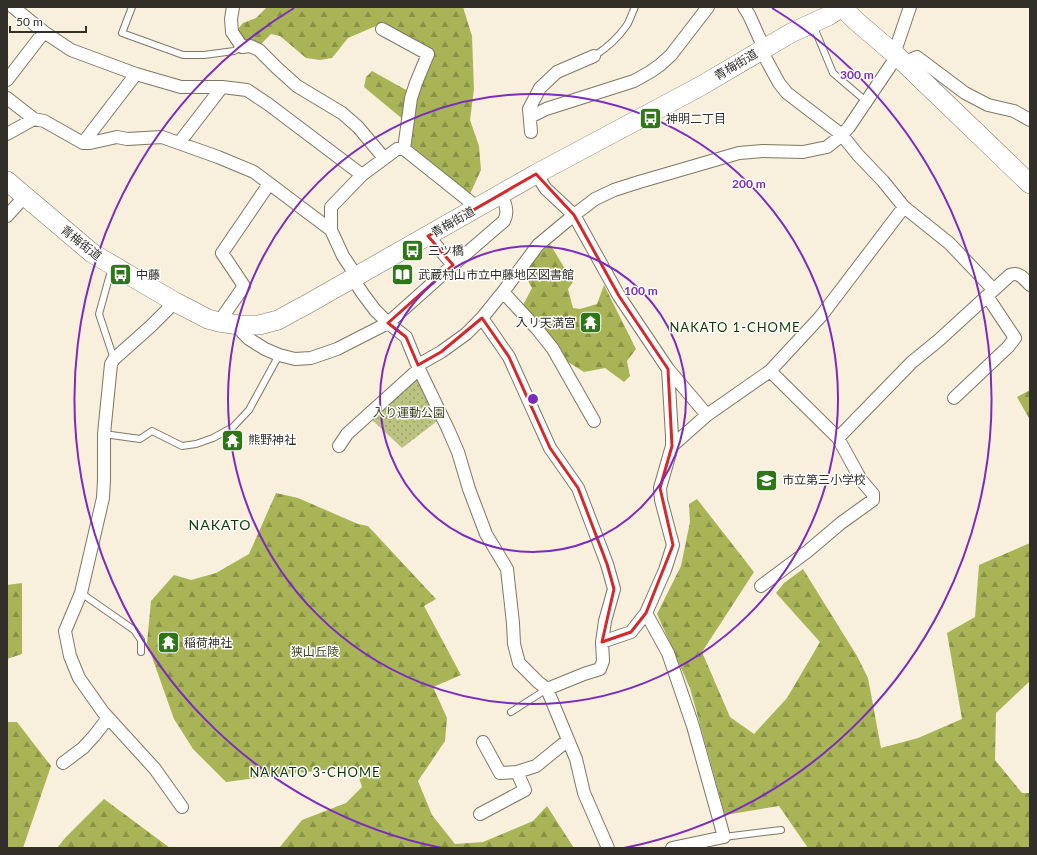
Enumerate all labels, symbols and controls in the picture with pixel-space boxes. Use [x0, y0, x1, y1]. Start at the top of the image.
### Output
scale bar [10, 8, 86, 34]
text: 50 m [16, 14, 43, 29]
street label: 青梅街道 [711, 46, 760, 83]
text: 300 m [840, 67, 874, 82]
bus stop icon: 神明二丁目 [637, 106, 663, 132]
place label: 神明二丁目 [666, 111, 726, 126]
text: 200 m [732, 176, 766, 191]
street label: 青梅街道 [428, 203, 477, 240]
street label: 青梅街道 [58, 222, 105, 263]
bus stop icon: 三ツ橋 [399, 238, 425, 264]
place label: 三ツ橋 [428, 243, 464, 258]
bus stop icon: 中藤 [108, 262, 134, 288]
library icon: 武蔵村山市立中藤地区図書館 [389, 262, 415, 288]
place label: 中藤 [136, 267, 160, 282]
place label: 武蔵村山市立中藤地区図書館 [418, 267, 574, 282]
text: 100 m [624, 283, 658, 298]
temple icon: 入リ天満宮 [578, 310, 604, 336]
place label: 入リ天満宮 [516, 315, 576, 330]
district label: NAKATO 1-CHOME [669, 319, 801, 335]
centre of rings [526, 392, 540, 406]
park label: 入り運動公園 [373, 405, 445, 420]
temple icon: 熊野神社 [220, 427, 246, 453]
place label: 熊野神社 [248, 432, 296, 447]
school or university icon: 市立第三小学校 [754, 467, 780, 493]
place label: 市立第三小学校 [782, 472, 866, 487]
district label: NAKATO [189, 516, 251, 533]
temple icon: 稲荷神社 [156, 630, 182, 656]
place label: 稲荷神社 [184, 635, 232, 650]
park label: 狭山丘陵 [291, 644, 339, 659]
district label: NAKATO 3-CHOME [249, 764, 381, 780]

